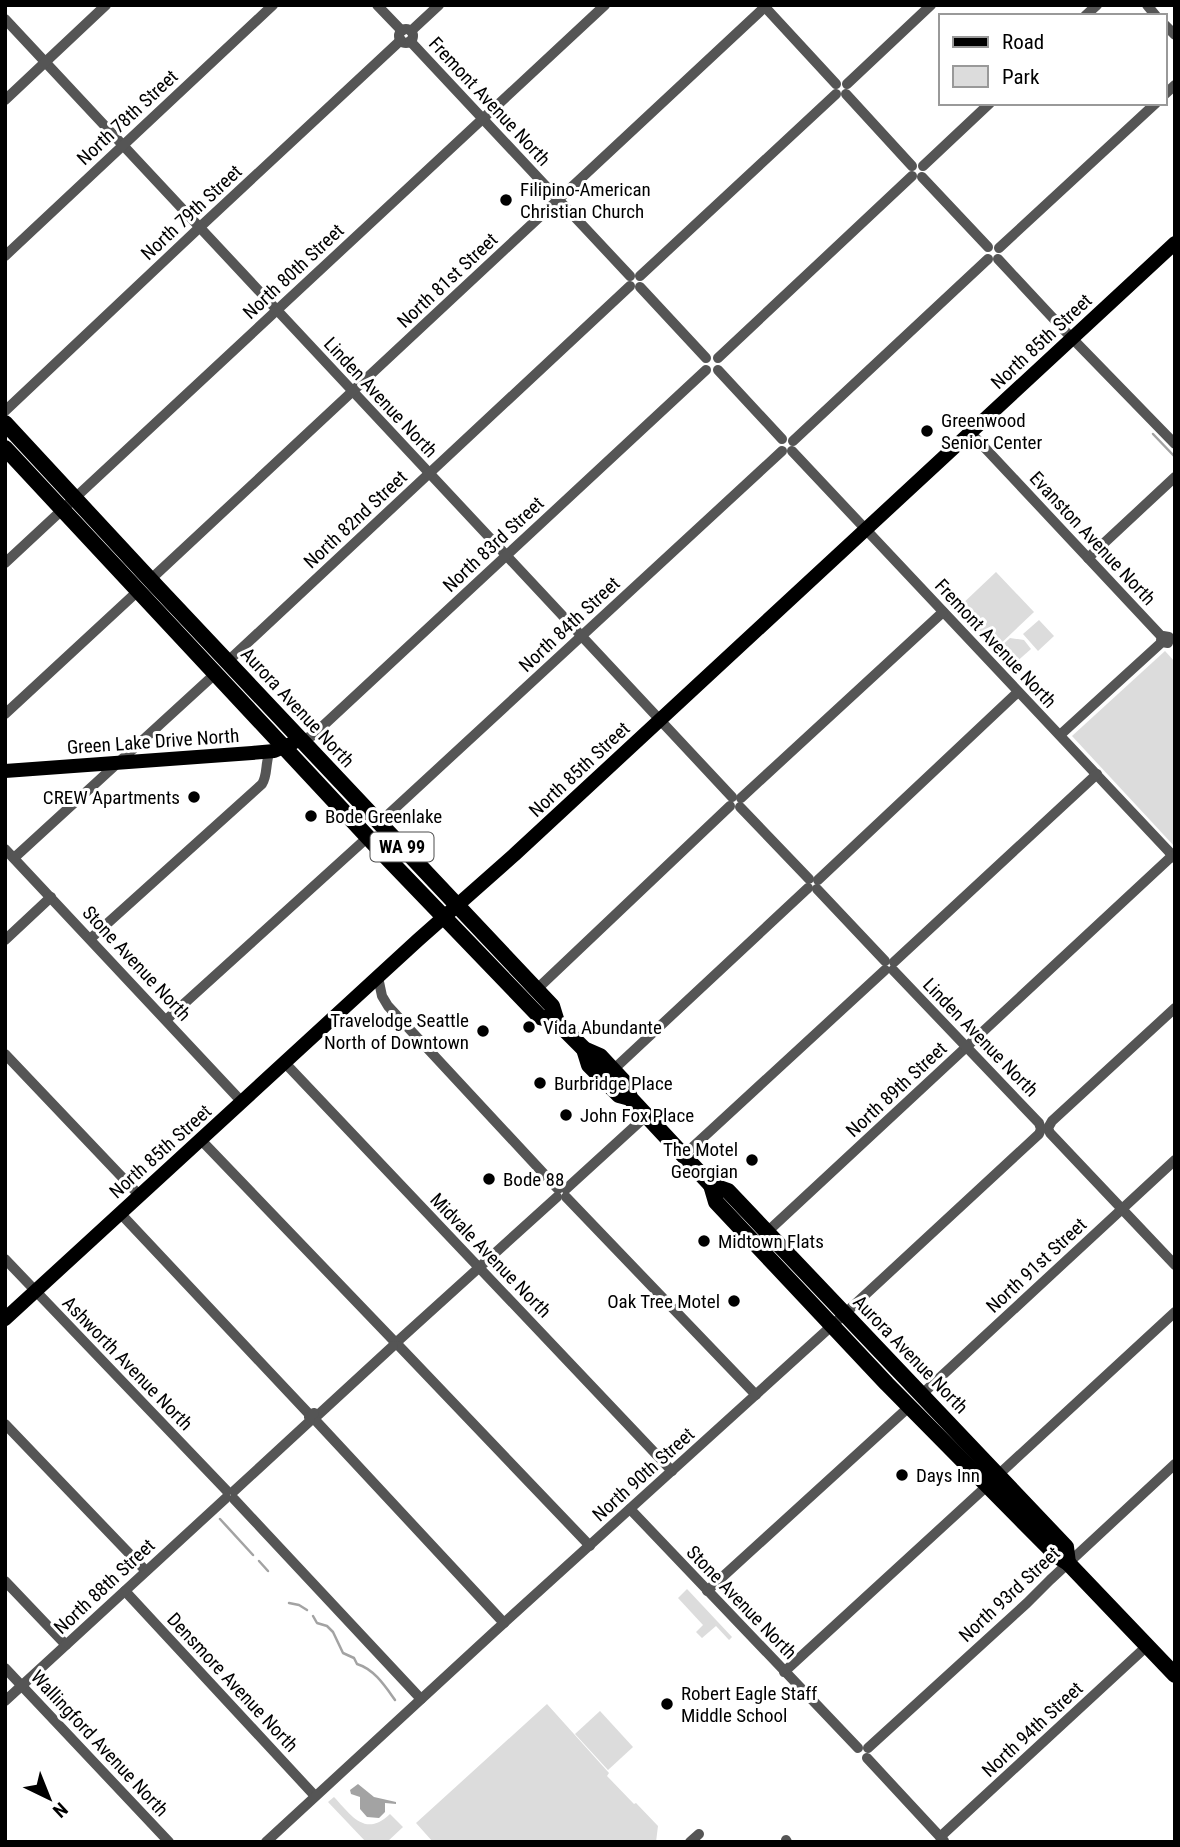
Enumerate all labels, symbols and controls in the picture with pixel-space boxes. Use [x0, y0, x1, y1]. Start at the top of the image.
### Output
legend [939, 14, 1166, 105]
text: Road [1002, 30, 1044, 54]
street label: Fremont Avenue North [424, 32, 555, 171]
street label: North 78th Street [72, 65, 182, 170]
text: Park [1002, 65, 1040, 89]
street label: North 79th Street [136, 160, 246, 265]
place label: Filipino-American Christian Church [520, 178, 651, 223]
marker: Filipino-American Christian Church [498, 192, 514, 208]
street label: North 80th Street [238, 219, 348, 324]
street label: North 81st Street [392, 228, 502, 333]
street label: North 85th Street [986, 289, 1096, 394]
street label: Linden Avenue North [319, 332, 442, 462]
place label: Greenwood Senior Center [941, 409, 1042, 454]
marker: Greenwood Senior Center [919, 423, 935, 439]
street label: North 82nd Street [299, 466, 412, 573]
street label: Evanston Avenue North [1025, 467, 1160, 610]
street label: North 83rd Street [438, 492, 549, 597]
street label: North 84th Street [514, 572, 624, 677]
street label: Fremont Avenue North [930, 574, 1061, 713]
street label: Aurora Avenue North [236, 643, 359, 772]
street label: North 85th Street [524, 717, 634, 822]
street label: Green Lake Drive North [66, 724, 240, 759]
place label: CREW Apartments [43, 786, 180, 809]
marker: CREW Apartments [186, 789, 202, 805]
place label: Bode Greenlake [325, 805, 442, 828]
marker: Bode Greenlake [303, 808, 319, 824]
road number: WA 99 [370, 832, 434, 862]
street label: Stone Avenue North [78, 901, 196, 1026]
street label: Linden Avenue North [918, 973, 1043, 1101]
place label: Travelodge Seattle North of Downtown [324, 1009, 469, 1054]
place label: Vida Abundante [543, 1016, 662, 1039]
marker: Vida Abundante [521, 1019, 537, 1035]
marker: Travelodge Seattle North of Downtown [475, 1023, 491, 1039]
street label: North 89th Street [841, 1037, 951, 1142]
place label: Burbridge Place [554, 1072, 673, 1095]
marker: Burbridge Place [532, 1075, 548, 1091]
street label: North 85th Street [105, 1100, 216, 1203]
place label: John Fox Place [580, 1104, 694, 1127]
marker: John Fox Place [558, 1107, 574, 1123]
place label: The Motel Georgian [663, 1138, 738, 1183]
marker: The Motel Georgian [744, 1152, 760, 1168]
place label: Bode 88 [503, 1168, 564, 1191]
marker: Bode 88 [481, 1171, 497, 1187]
street label: Midvale Avenue North [425, 1188, 556, 1322]
street label: North 91st Street [981, 1213, 1091, 1318]
place label: Midtown Flats [718, 1230, 824, 1253]
marker: Midtown Flats [696, 1233, 712, 1249]
place label: Oak Tree Motel [607, 1290, 720, 1313]
street label: Aurora Avenue North [848, 1290, 973, 1418]
street label: Ashworth Avenue North [58, 1292, 198, 1435]
marker: Oak Tree Motel [726, 1293, 742, 1309]
street label: North 90th Street [588, 1423, 699, 1526]
place label: Days Inn [916, 1464, 980, 1487]
marker: Days Inn [894, 1467, 910, 1483]
street label: North 88th Street [49, 1534, 159, 1639]
street label: Stone Avenue North [682, 1541, 802, 1664]
street label: North 93rd Street [954, 1542, 1065, 1647]
street label: Densmore Avenue North [162, 1608, 303, 1757]
street label: Wallingford Avenue North [26, 1665, 174, 1821]
street label: North 94th Street [977, 1677, 1087, 1782]
place label: Robert Eagle Staff Middle School [681, 1682, 817, 1727]
marker: Robert Eagle Staff Middle School [659, 1696, 675, 1712]
north arrow [14, 1763, 84, 1833]

